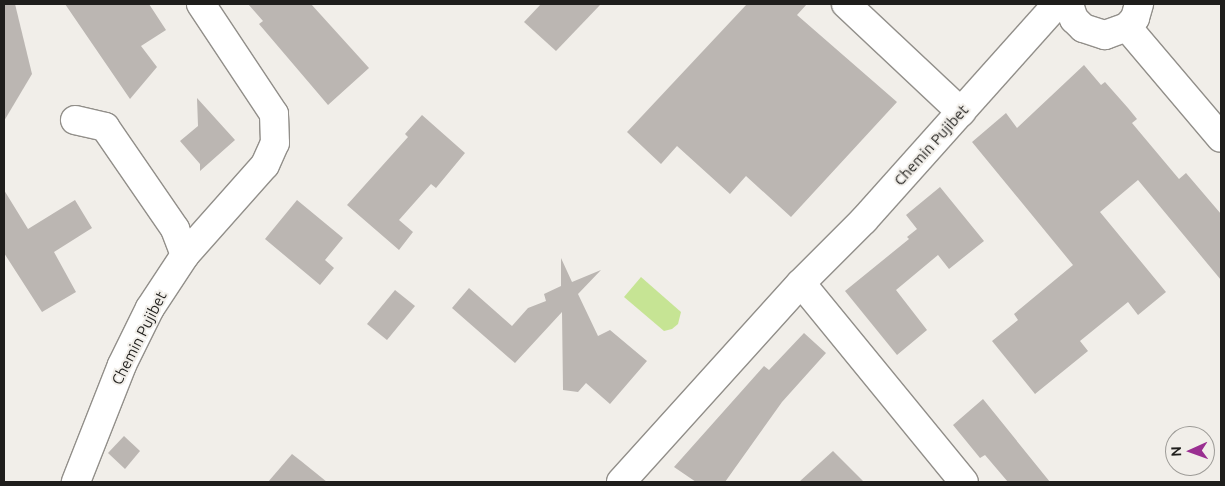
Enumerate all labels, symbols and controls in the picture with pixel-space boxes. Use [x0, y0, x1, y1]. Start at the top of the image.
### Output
street label: Chemin Pujibet [890, 101, 972, 189]
street label: Chemin Pujibet [108, 288, 170, 388]
north arrow [1165, 426, 1215, 476]
text: N [1168, 446, 1184, 457]

